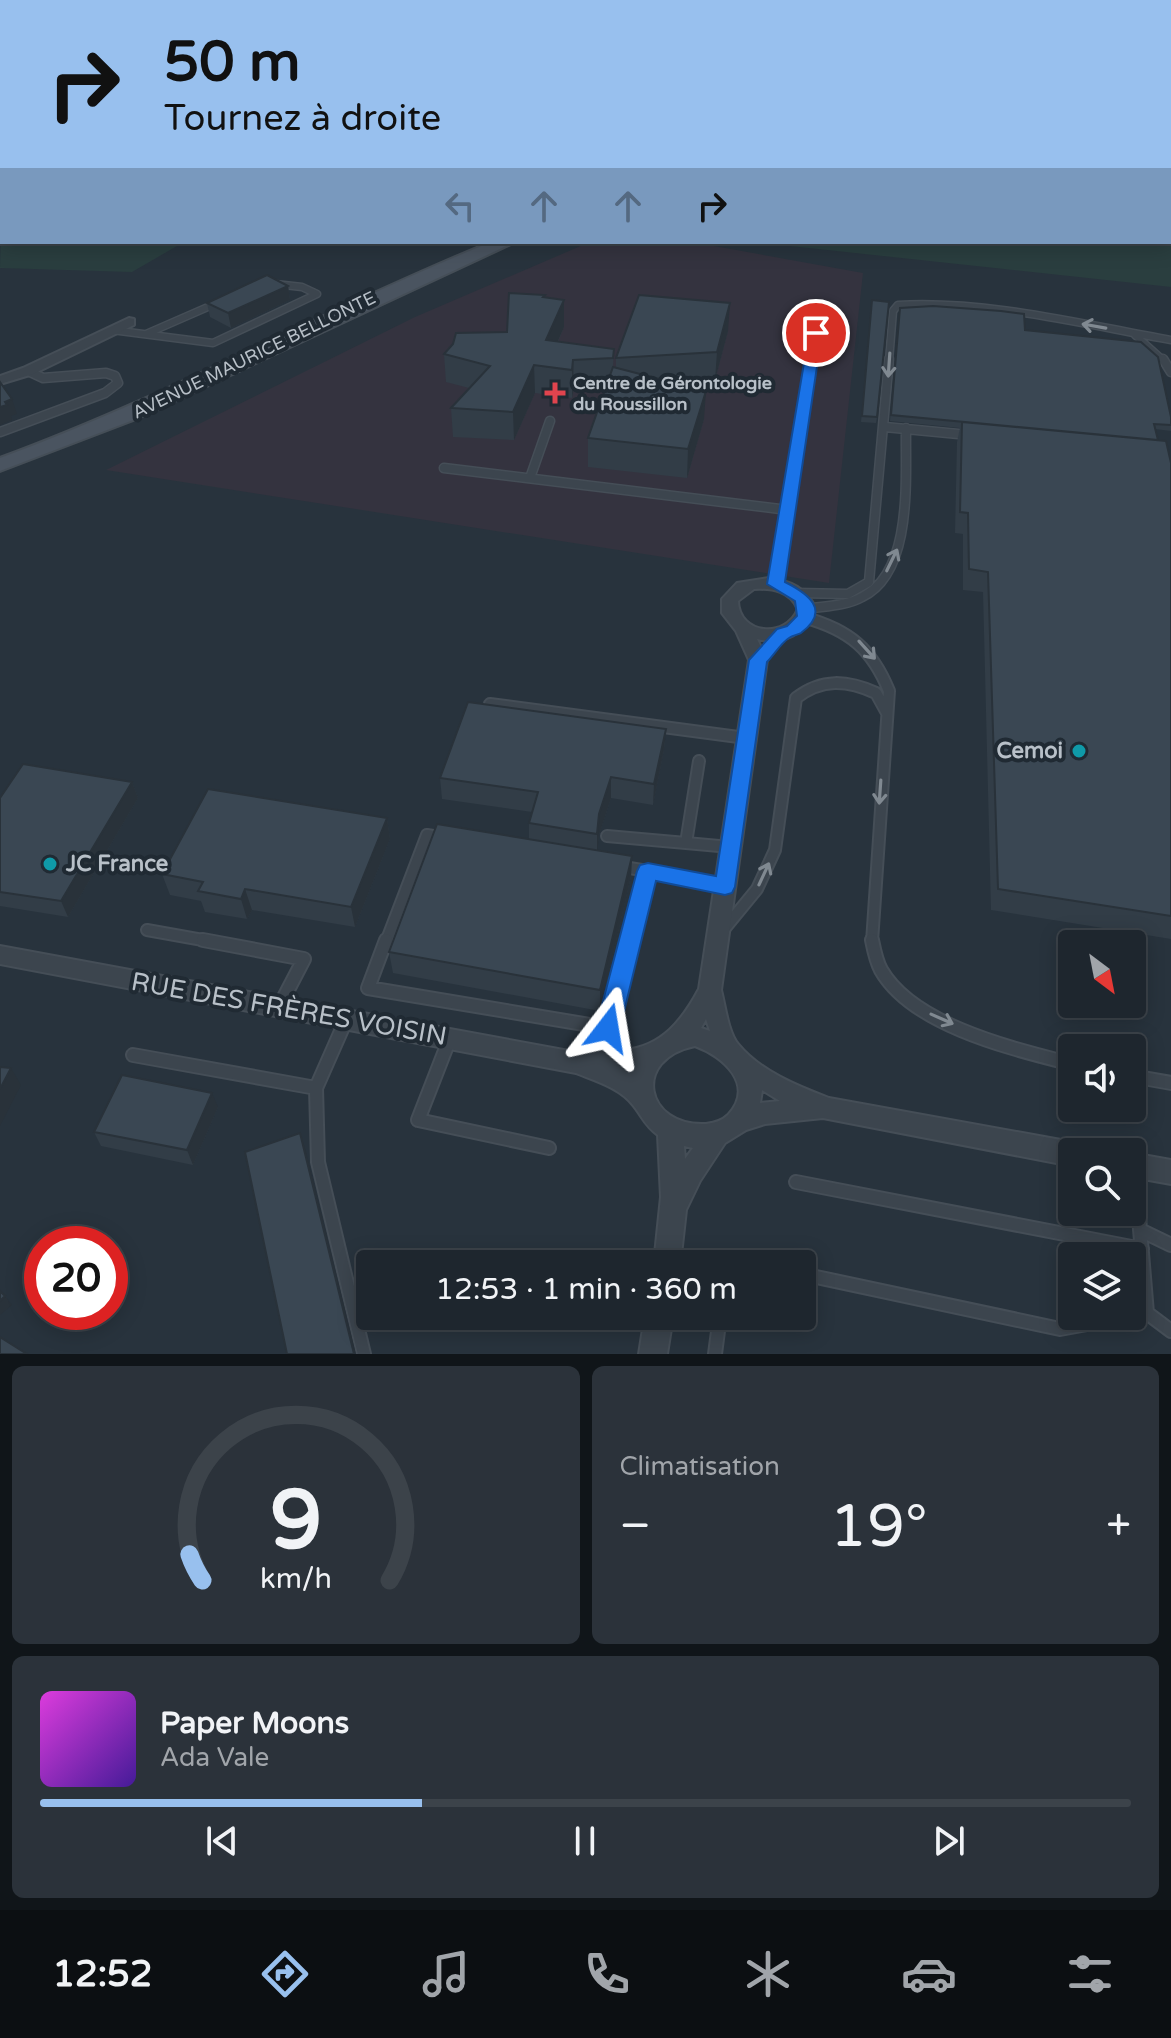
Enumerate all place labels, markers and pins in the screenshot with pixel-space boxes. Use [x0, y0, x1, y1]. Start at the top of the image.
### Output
pin [782, 299, 850, 367]
place label: Centre de Gérontologie du Roussillon [573, 372, 772, 415]
marker: Centre de Gérontologie du Roussillon [544, 382, 566, 404]
place label: Cemoi [997, 738, 1063, 764]
marker: Cemoi [1070, 742, 1088, 760]
place label: JC France [65, 851, 168, 877]
marker: JC France [41, 855, 59, 873]

